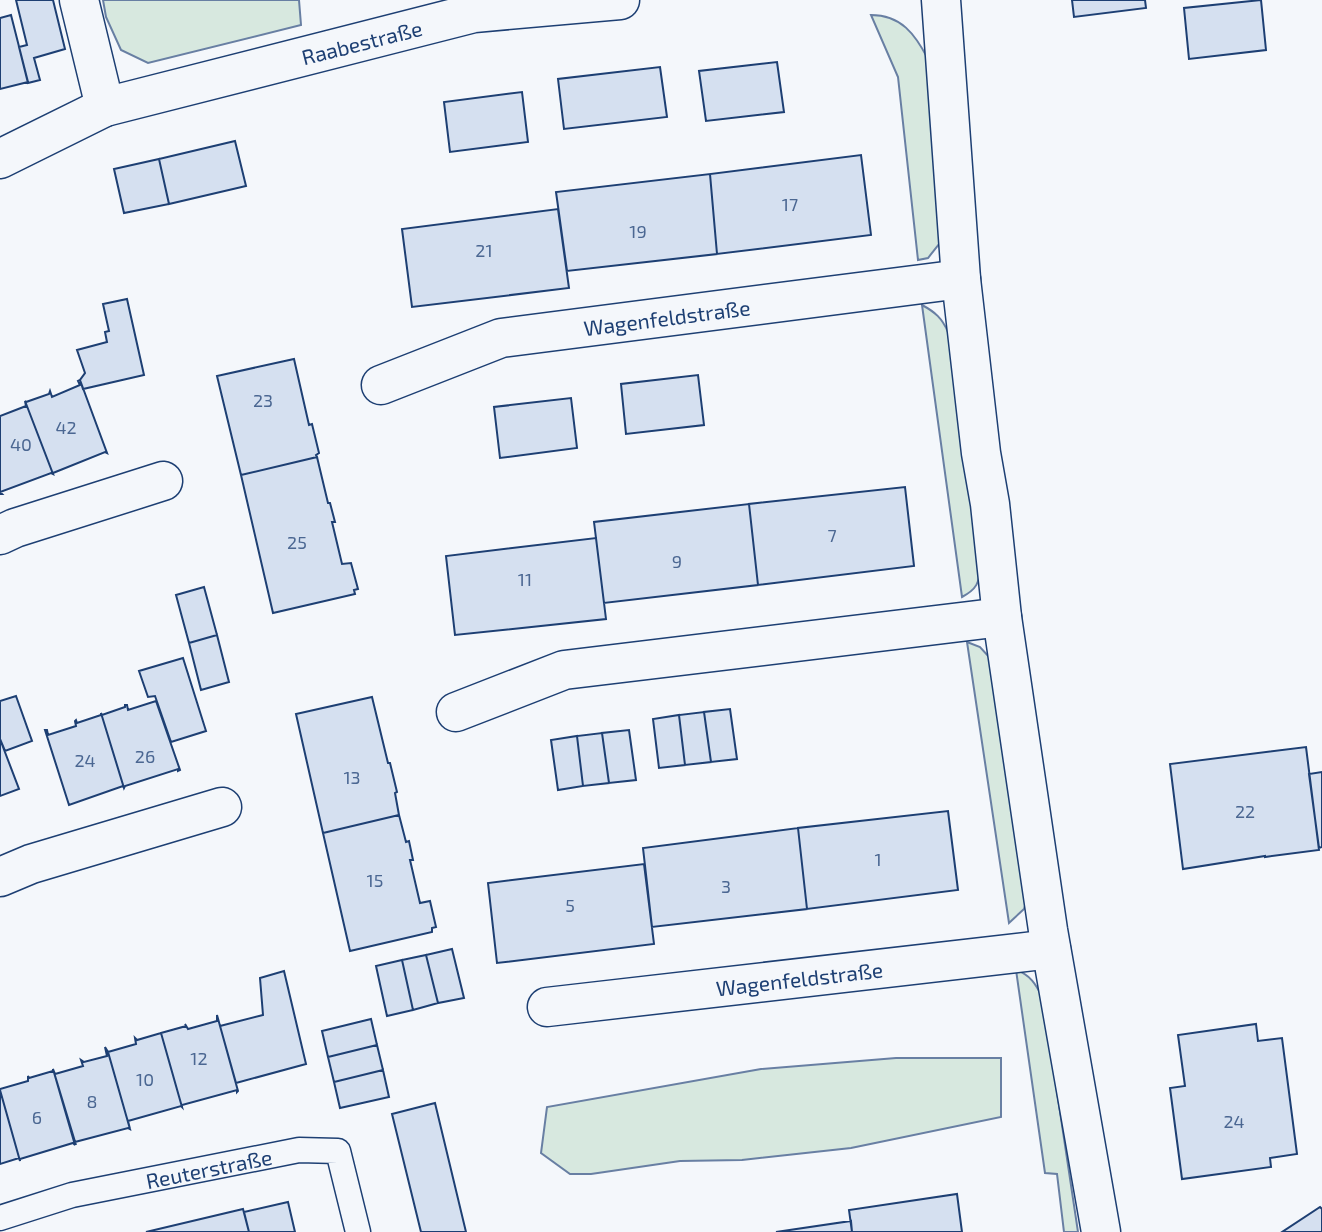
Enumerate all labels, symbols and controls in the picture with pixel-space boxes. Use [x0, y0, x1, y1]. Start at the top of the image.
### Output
street label: Raabestraße [299, 14, 425, 69]
house number: 17 [782, 193, 798, 215]
house number: 19 [629, 220, 647, 242]
house number: 21 [475, 239, 493, 261]
street label: Wagenfeldstraße [582, 294, 752, 340]
house number: 23 [253, 389, 273, 411]
house number: 42 [55, 416, 77, 438]
house number: 40 [10, 433, 32, 455]
house number: 7 [827, 524, 837, 546]
house number: 25 [287, 531, 307, 553]
house number: 9 [672, 550, 682, 572]
house number: 11 [518, 568, 532, 590]
house number: 26 [135, 745, 155, 767]
house number: 24 [74, 749, 96, 771]
house number: 13 [343, 766, 361, 788]
house number: 22 [1235, 800, 1255, 822]
house number: 1 [874, 848, 882, 870]
house number: 15 [367, 869, 383, 891]
house number: 3 [721, 875, 731, 897]
house number: 5 [565, 894, 575, 916]
street label: Wagenfeldstraße [715, 956, 884, 1000]
house number: 12 [190, 1047, 208, 1069]
house number: 10 [136, 1068, 154, 1090]
house number: 8 [87, 1090, 97, 1112]
house number: 6 [32, 1106, 42, 1128]
house number: 24 [1223, 1110, 1245, 1132]
street label: Reuterstraße [144, 1143, 274, 1193]

